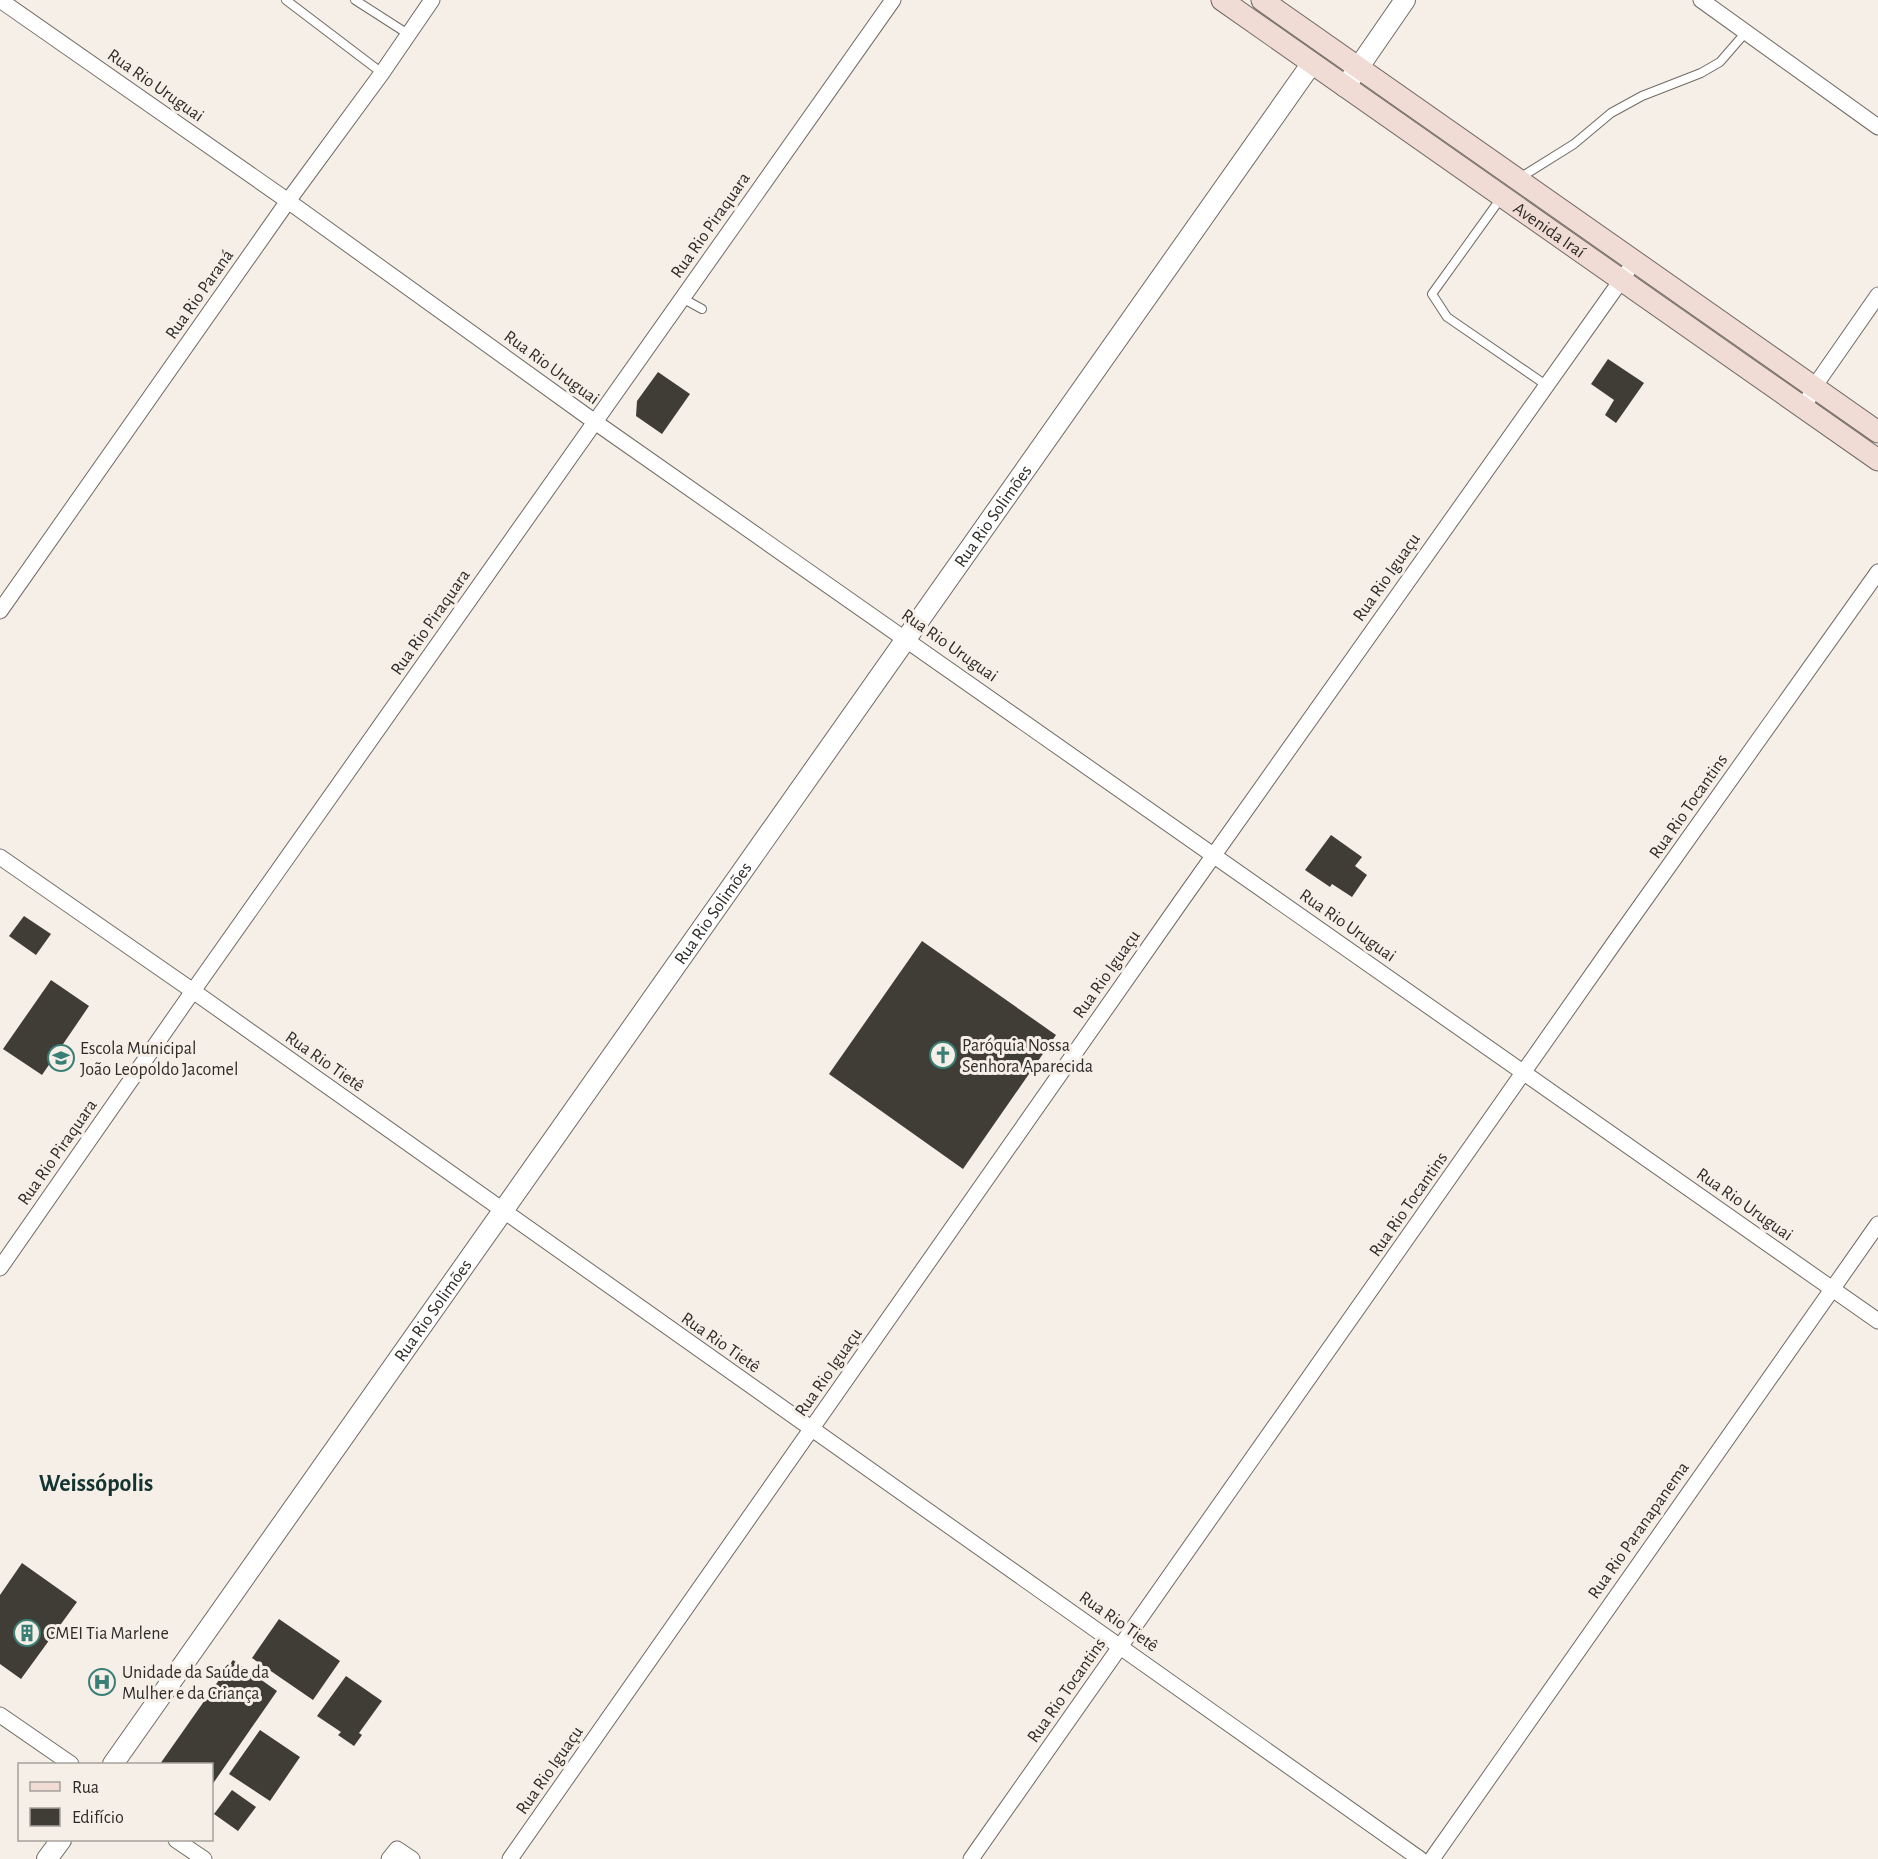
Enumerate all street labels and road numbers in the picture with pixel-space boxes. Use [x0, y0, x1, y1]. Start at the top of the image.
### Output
street label: Rua Rio Uruguai [104, 46, 207, 126]
street label: Rua Rio Piraquara [668, 169, 754, 282]
street label: Avenida Iraí [1510, 199, 1589, 262]
street label: Rua Rio Paraná [162, 247, 237, 343]
street label: Rua Rio Uruguai [501, 327, 602, 408]
street label: Rua Rio Solimões [952, 462, 1036, 571]
street label: Rua Rio Iguaçu [1350, 530, 1424, 625]
street label: Rua Rio Piraquara [388, 566, 474, 679]
street label: Rua Rio Uruguai [898, 606, 1001, 686]
street label: Rua Rio Tocantins [1646, 751, 1731, 862]
street label: Rua Rio Solimões [672, 859, 756, 968]
street label: Rua Rio Uruguai [1296, 886, 1399, 966]
street label: Rua Rio Iguaçu [1070, 927, 1144, 1022]
street label: Rua Rio Tietê [282, 1028, 367, 1095]
street label: Rua Rio Piraquara [15, 1096, 101, 1209]
street label: Rua Rio Tocantins [1366, 1149, 1451, 1260]
street label: Rua Rio Uruguai [1693, 1165, 1796, 1245]
street label: Rua Rio Solimões [392, 1257, 476, 1365]
street label: Rua Rio Tietê [678, 1309, 763, 1376]
street label: Rua Rio Iguaçu [792, 1325, 866, 1420]
street label: Rua Rio Paranapanema [1585, 1459, 1693, 1602]
street label: Rua Rio Tietê [1076, 1588, 1161, 1655]
street label: Rua Rio Tocantins [1024, 1635, 1109, 1746]
street label: Rua Rio Iguaçu [513, 1723, 587, 1818]

